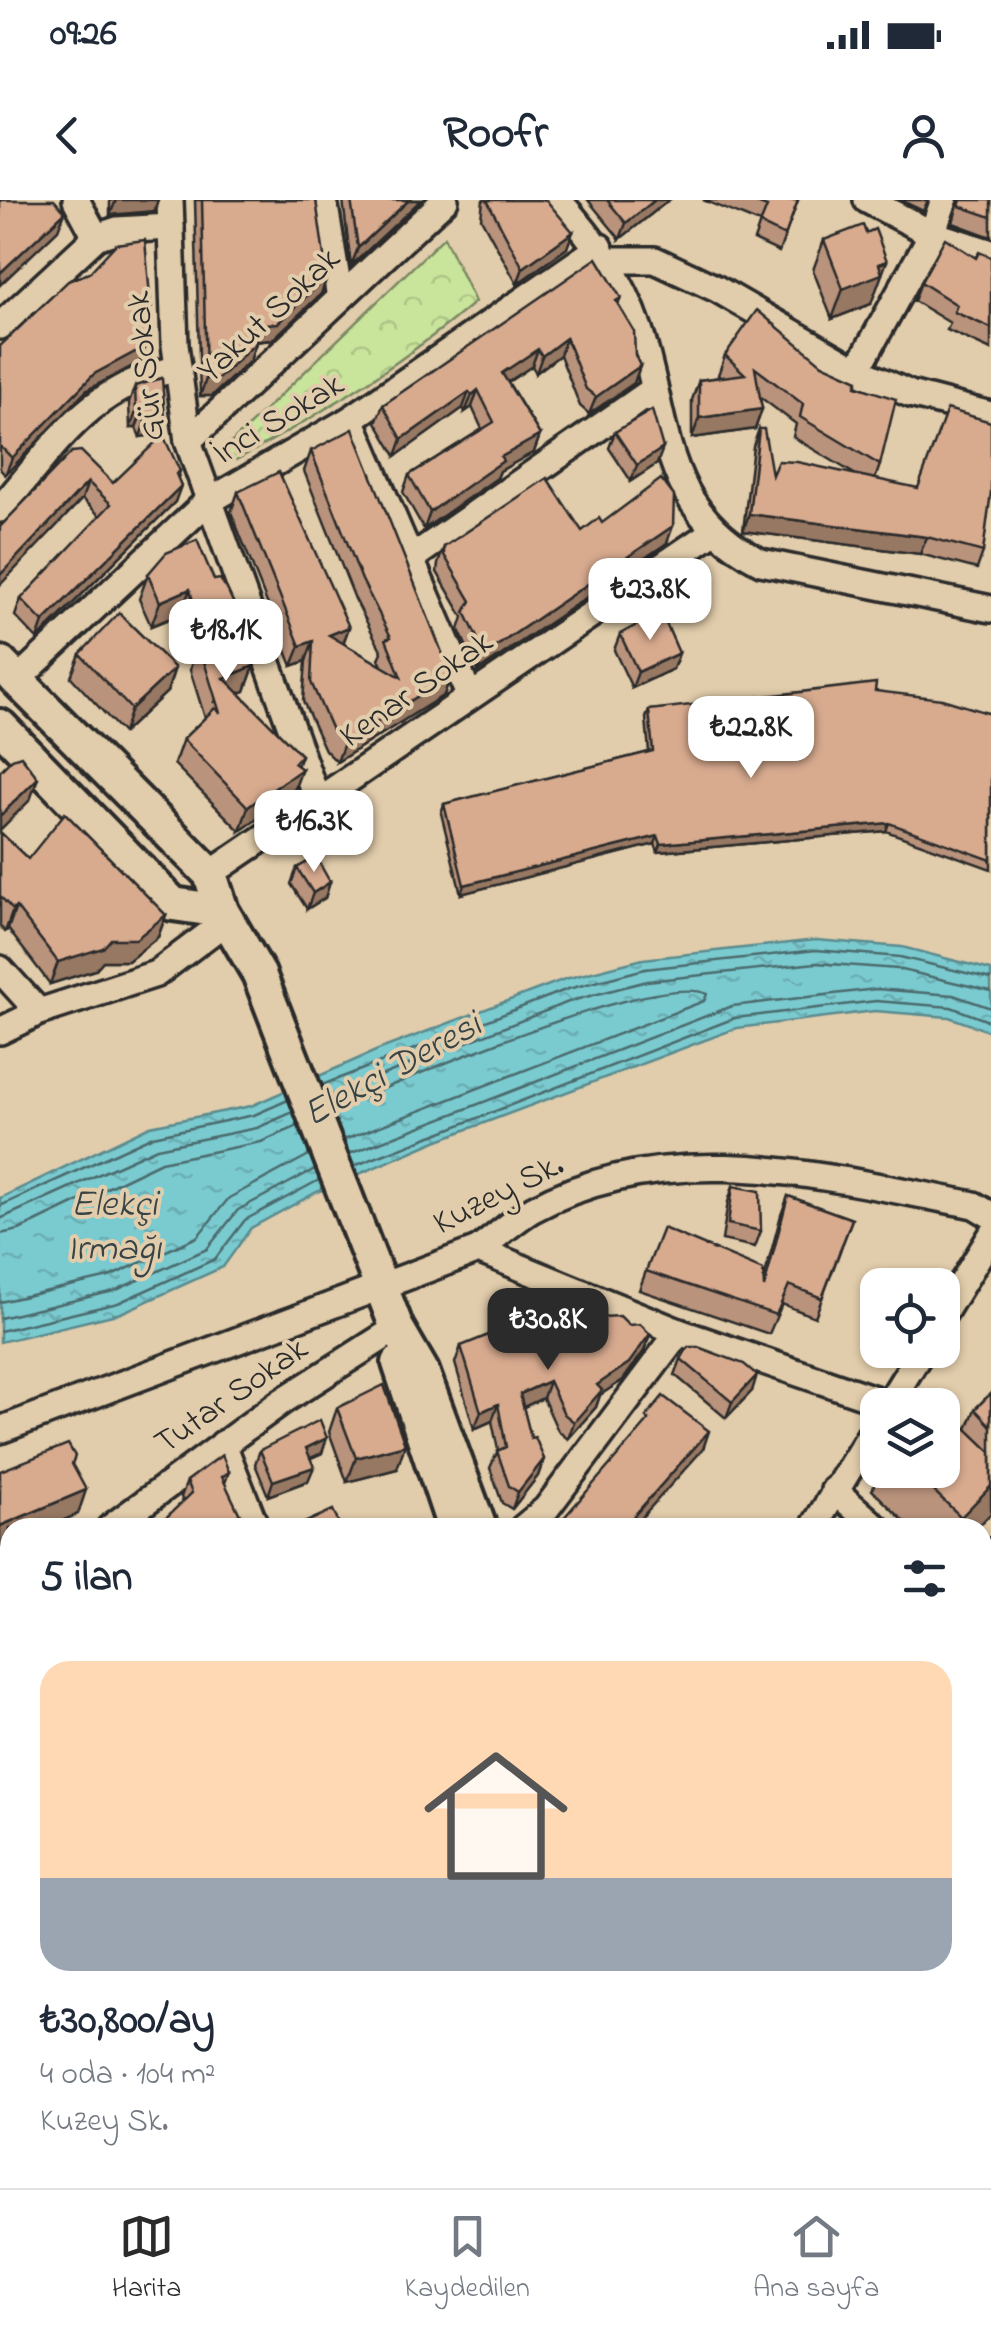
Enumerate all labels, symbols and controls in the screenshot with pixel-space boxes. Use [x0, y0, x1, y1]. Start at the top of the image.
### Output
text: 09:26 [50, 7, 117, 63]
text: Roofr [443, 102, 548, 168]
icon: back [40, 108, 95, 163]
icon: person [896, 108, 951, 163]
street label: Yakut Sokak [187, 236, 354, 396]
street label: Gür Sokak [114, 288, 180, 444]
street label: İnci Sokak [204, 360, 355, 479]
pin: ₺23.8K [569, 558, 731, 643]
text: ₺23.8K [610, 567, 690, 614]
pin: ₺18.1K [145, 599, 307, 684]
text: ₺18.1K [191, 608, 261, 655]
street label: Kenar Sokak [330, 618, 505, 762]
pin: ₺22.8K [670, 696, 832, 781]
text: ₺22.8K [710, 705, 792, 752]
pin: ₺16.3K [233, 790, 395, 875]
text: ₺16.3K [276, 799, 352, 846]
water label: Elekçi Deresi [294, 997, 495, 1143]
street label: Kuzey Sk. [425, 1140, 573, 1250]
water label: Elekçi Irmağı [67, 1178, 162, 1278]
map controls [860, 1268, 960, 1488]
button: locate [860, 1268, 960, 1368]
pin: ₺30.8K [467, 1288, 629, 1373]
text: ₺30.8K [509, 1297, 587, 1344]
street label: Tutar Sokak [145, 1325, 320, 1469]
button: layers [860, 1388, 960, 1488]
text: 5 ilan [40, 1548, 133, 1609]
icon: filters [897, 1551, 952, 1606]
icon: home [406, 1726, 586, 1906]
text: ₺30,800/ay [40, 1991, 215, 2052]
text: 4 oda · 104 m² [40, 2052, 215, 2099]
text: Kuzey Sk. [40, 2099, 168, 2146]
tab: Harita [112, 2209, 181, 2310]
tab: Kaydedilen [405, 2209, 530, 2310]
tab: Ana sayfa [753, 2209, 879, 2310]

